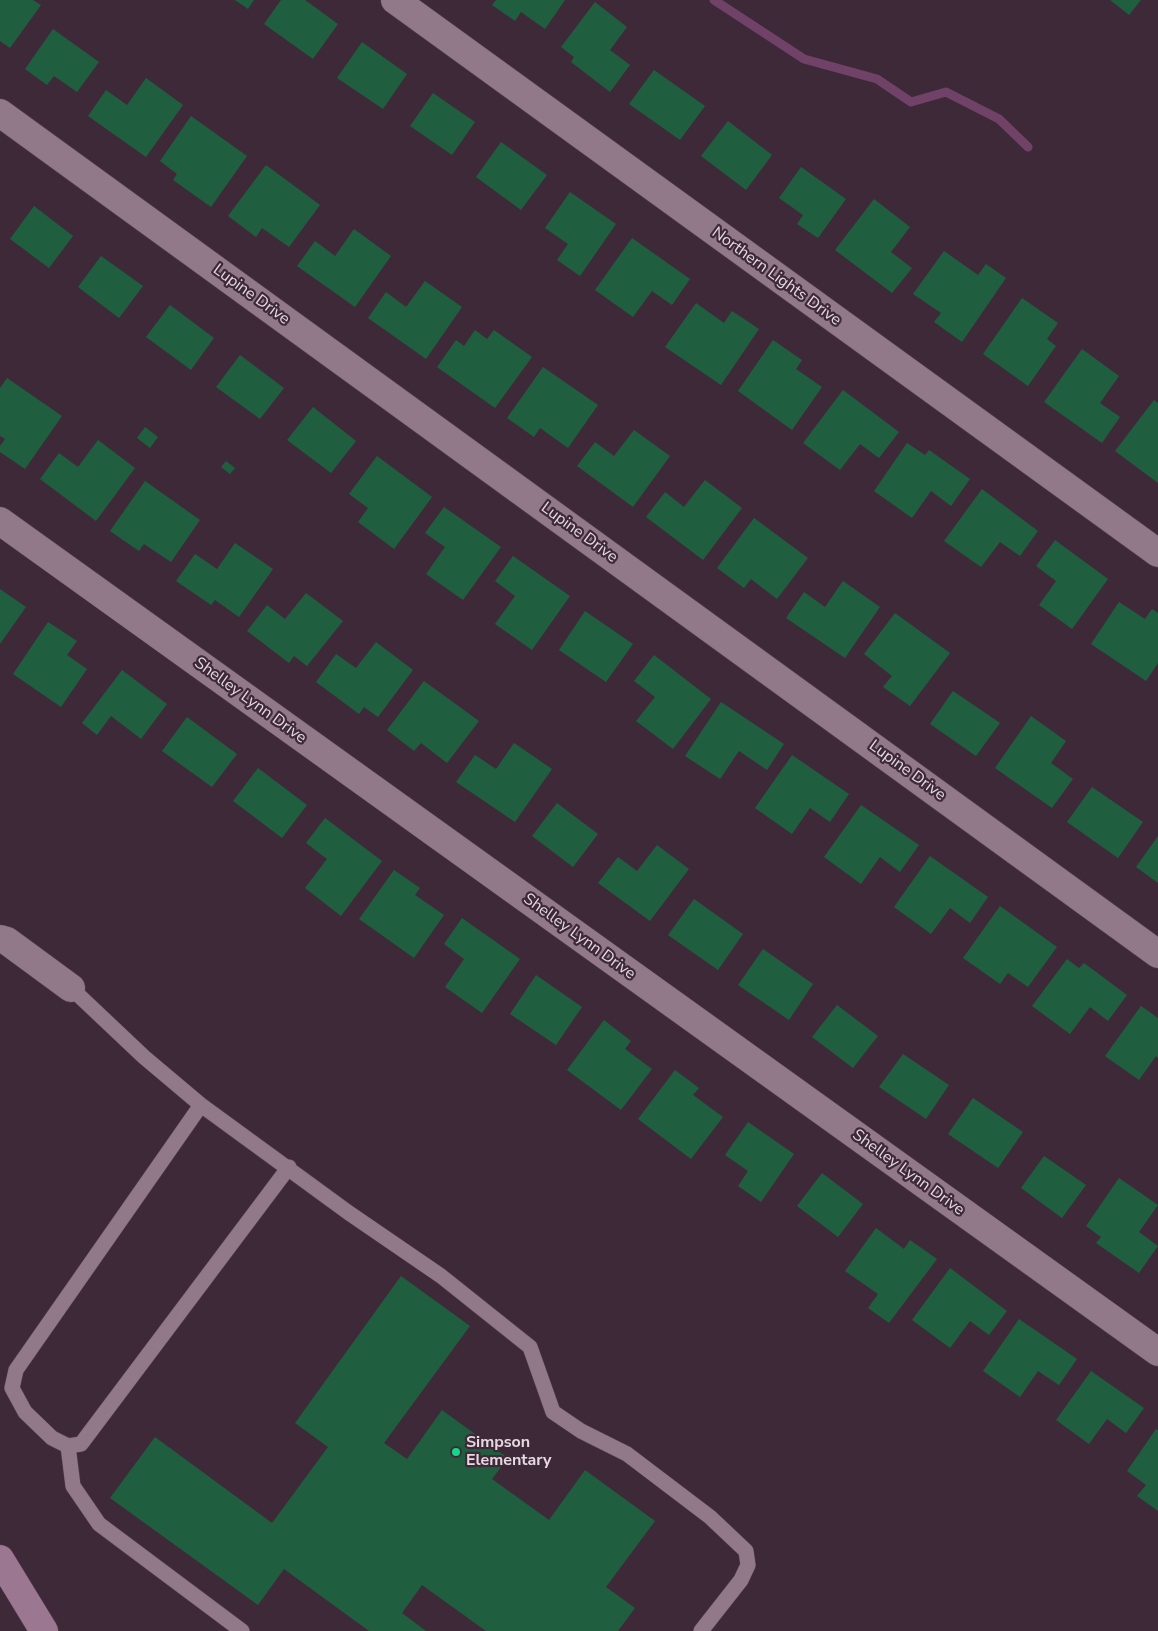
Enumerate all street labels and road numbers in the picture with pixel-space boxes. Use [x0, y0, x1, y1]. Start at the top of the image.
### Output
street label: Northern Lights Drive [708, 224, 844, 330]
street label: Lupine Drive [209, 261, 293, 329]
street label: Lupine Drive [537, 499, 621, 567]
street label: Shelley Lynn Drive [190, 654, 310, 748]
street label: Lupine Drive [865, 737, 949, 805]
street label: Shelley Lynn Drive [519, 890, 639, 984]
street label: Shelley Lynn Drive [848, 1126, 968, 1220]

